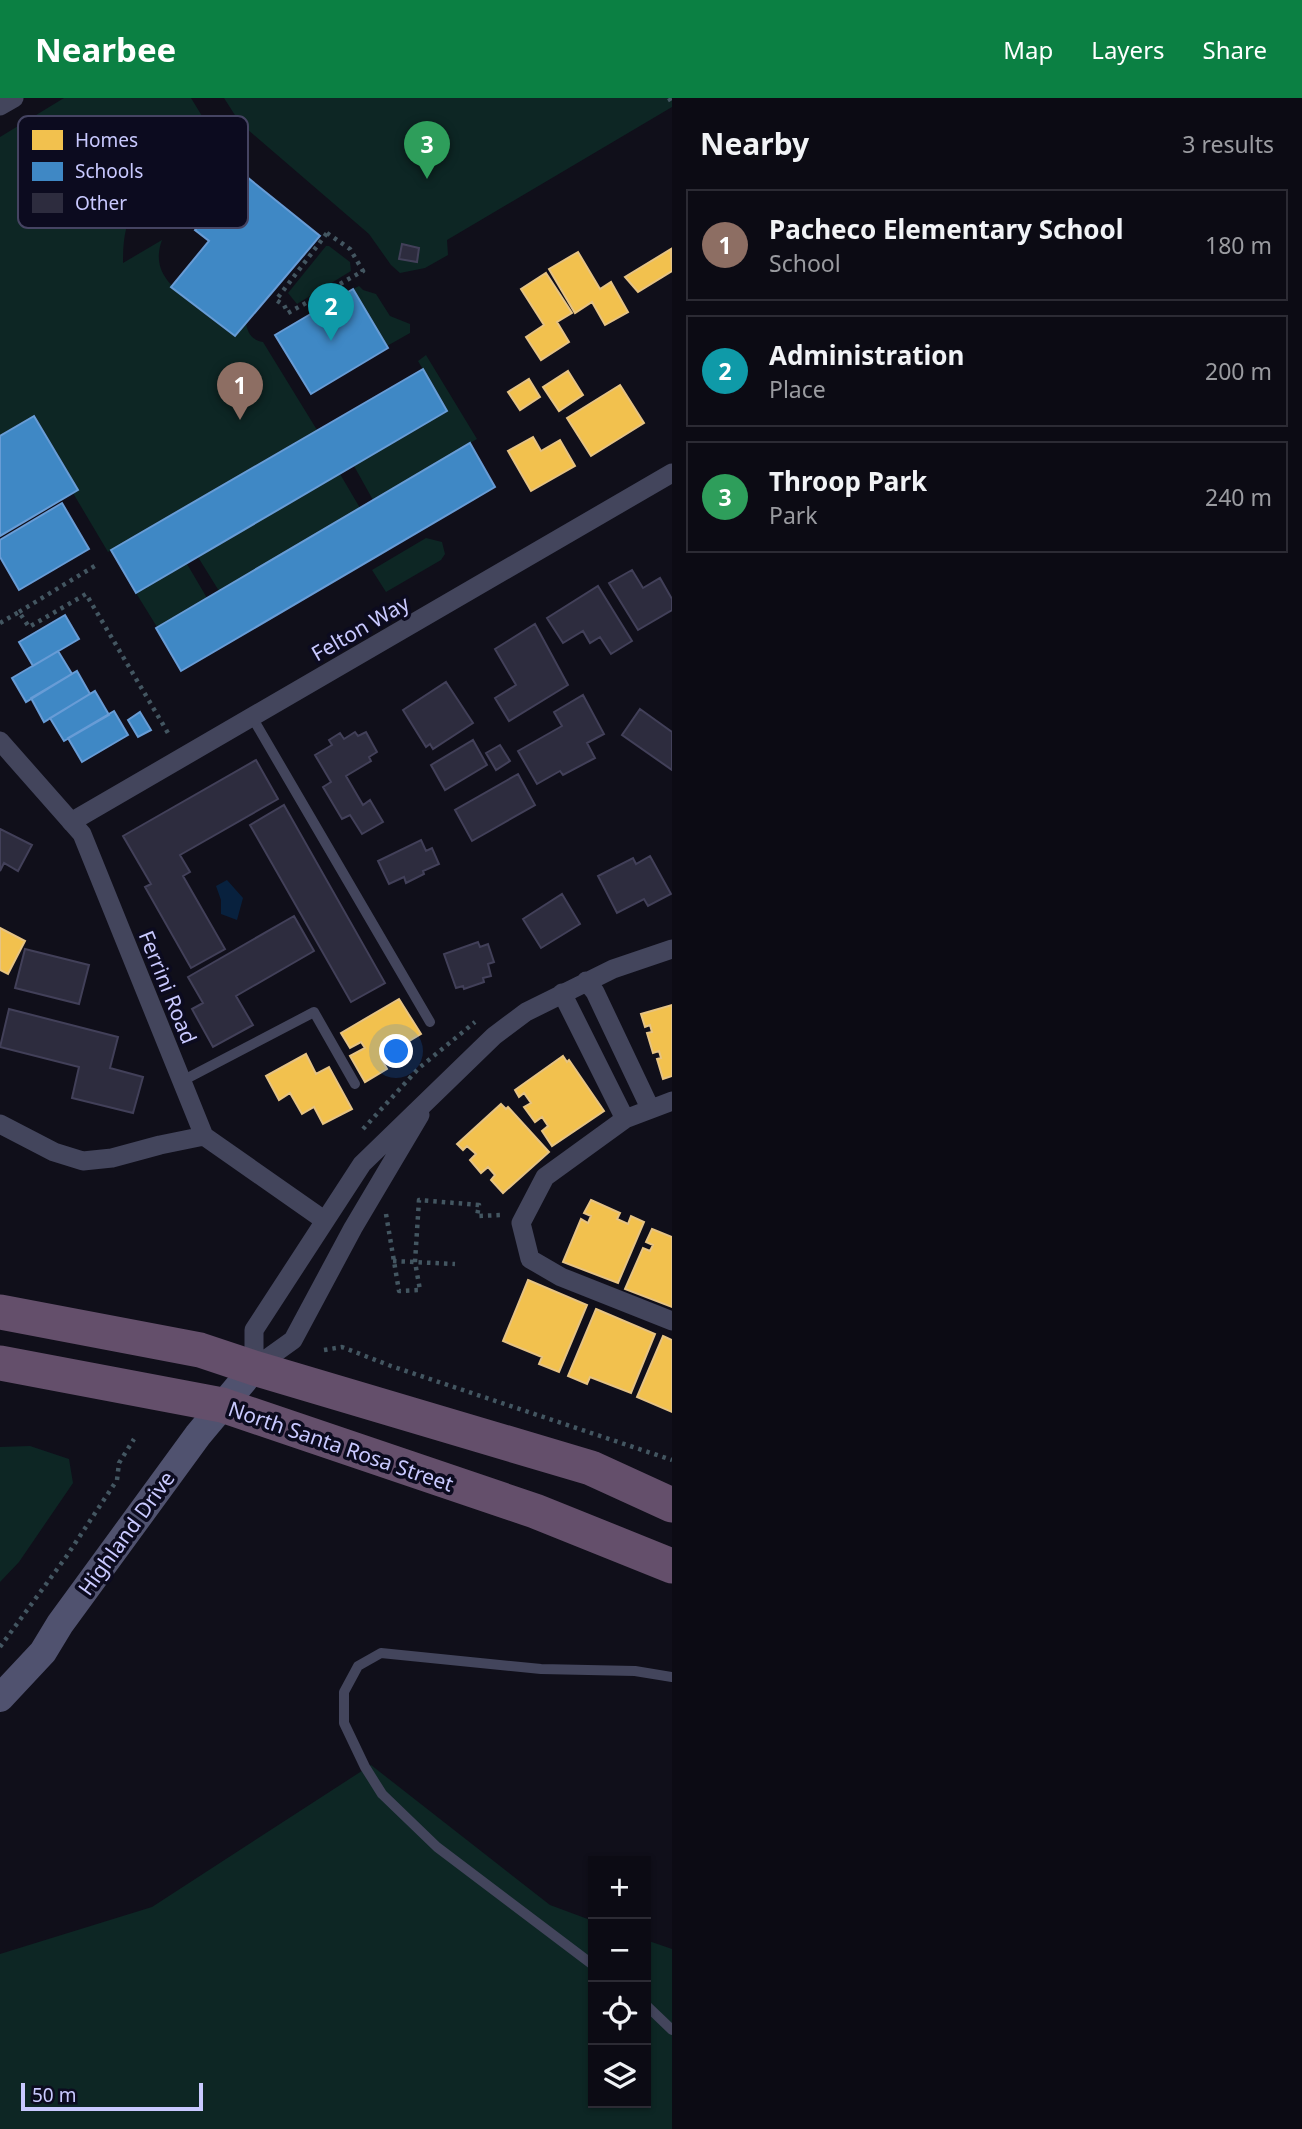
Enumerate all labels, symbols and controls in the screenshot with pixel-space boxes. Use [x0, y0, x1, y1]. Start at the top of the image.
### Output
text: Nearbee [35, 27, 176, 72]
text: Map [1003, 33, 1053, 66]
text: Layers [1091, 33, 1165, 66]
text: Share [1203, 33, 1267, 66]
legend [18, 116, 248, 228]
pin: 3 [404, 121, 450, 179]
text: Nearby [700, 123, 809, 164]
text: Homes [75, 127, 138, 153]
text: 3 results [1182, 128, 1274, 160]
text: Schools [75, 158, 143, 184]
text: Other [75, 190, 127, 216]
text: Pacheco Elementary School [769, 211, 1124, 247]
text: 1 [718, 229, 732, 261]
text: 180 m [1205, 229, 1272, 261]
text: School [769, 247, 841, 279]
pin: 2 [308, 283, 354, 341]
text: Administration [769, 337, 964, 373]
text: 2 [718, 355, 732, 387]
text: 200 m [1205, 355, 1272, 387]
pin: 1 [217, 362, 263, 420]
text: Place [769, 373, 826, 405]
text: Throop Park [769, 463, 927, 499]
text: 3 [718, 481, 732, 513]
text: 240 m [1205, 481, 1272, 513]
text: Park [769, 499, 818, 531]
street label: Felton Way [306, 589, 414, 667]
street label: Ferrini Road [133, 926, 203, 1048]
your location [379, 1034, 413, 1068]
street label: North Santa Rosa Street [225, 1394, 458, 1498]
street label: Highland Drive [71, 1465, 181, 1601]
map controls [588, 1856, 651, 2108]
button: + [588, 1856, 651, 1919]
button: − [588, 1919, 651, 1982]
button: locate [588, 1982, 651, 2045]
button: layers [588, 2045, 651, 2108]
scale bar [21, 2080, 203, 2112]
text: 50 m [32, 2082, 76, 2108]

